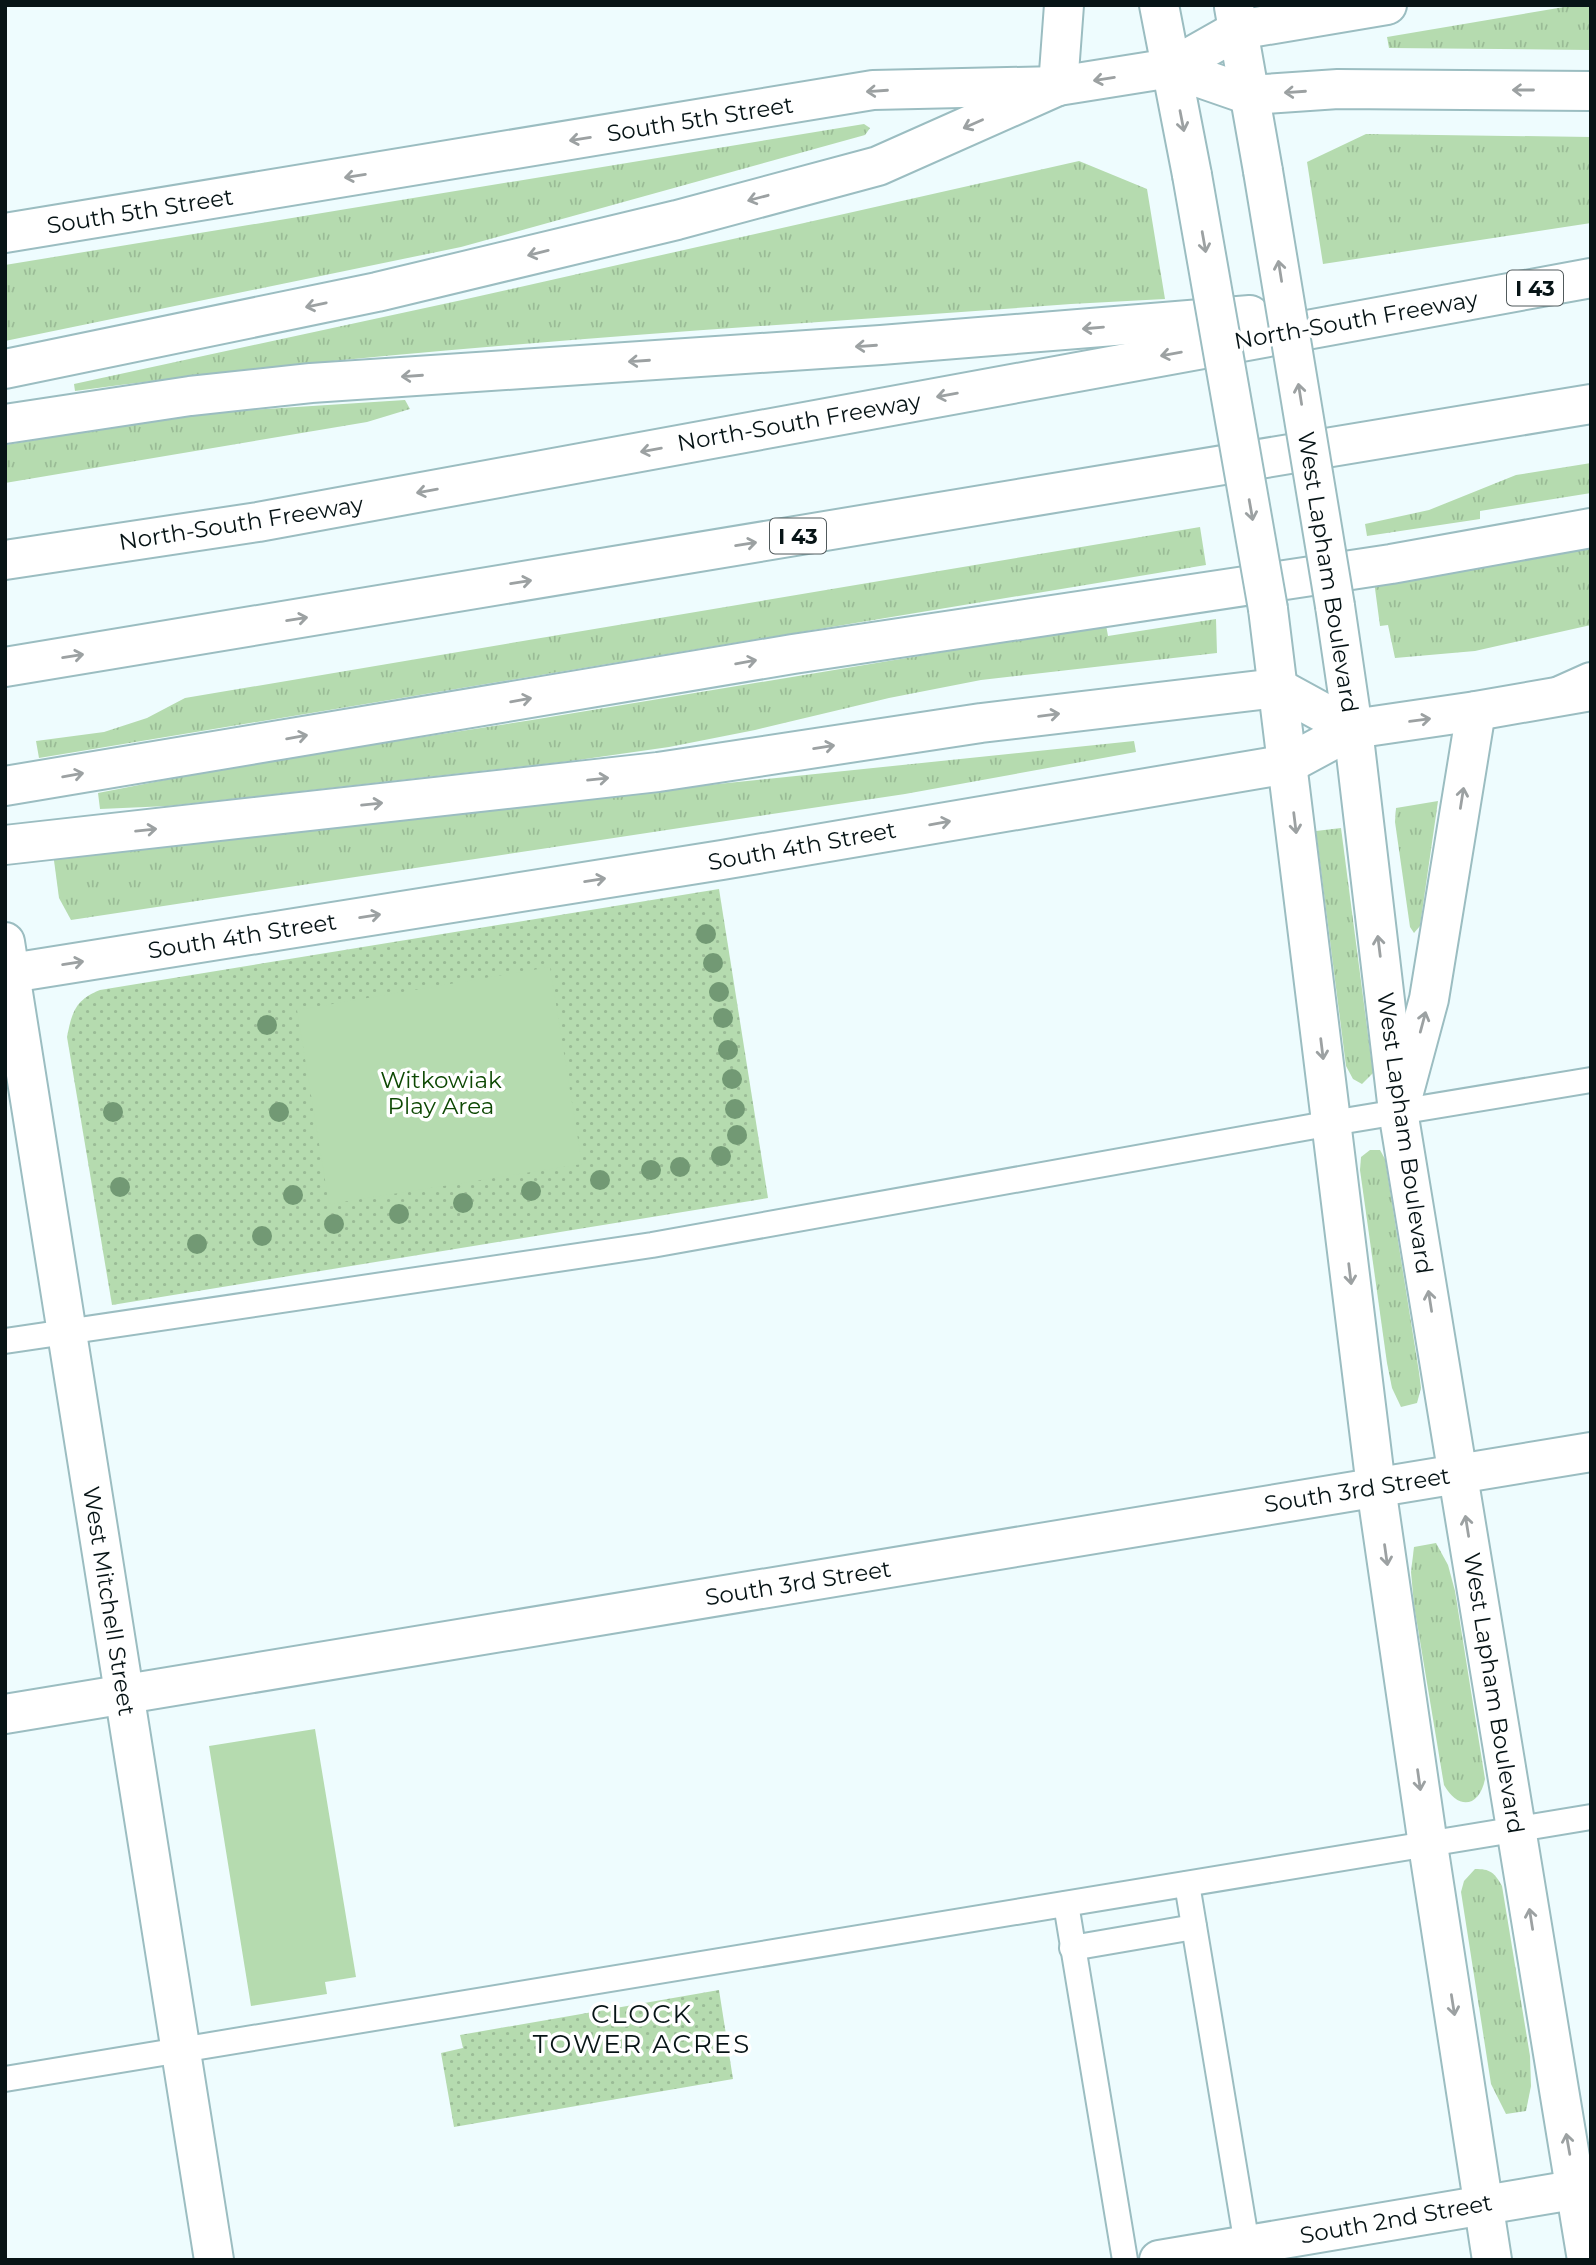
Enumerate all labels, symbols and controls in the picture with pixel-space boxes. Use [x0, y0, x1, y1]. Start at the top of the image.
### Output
one-way arrow [1093, 73, 1115, 86]
one-way arrow [1511, 83, 1534, 97]
one-way arrow [866, 85, 889, 98]
one-way arrow [1284, 86, 1307, 99]
street label: South 5th Street [605, 90, 795, 148]
one-way arrow [1175, 109, 1189, 132]
one-way arrow [963, 118, 984, 131]
one-way arrow [569, 133, 592, 146]
one-way arrow [344, 170, 367, 183]
street label: South 5th Street [45, 182, 235, 240]
one-way arrow [748, 192, 770, 205]
one-way arrow [1198, 230, 1211, 253]
one-way arrow [527, 247, 550, 260]
one-way arrow [1273, 260, 1286, 283]
road number: I 43 [1507, 270, 1563, 306]
street label: North-South Freeway [1232, 285, 1481, 355]
one-way arrow [305, 298, 328, 312]
one-way arrow [1082, 322, 1105, 335]
one-way arrow [856, 340, 878, 353]
one-way arrow [1160, 348, 1183, 361]
one-way arrow [629, 355, 651, 368]
one-way arrow [402, 370, 424, 383]
one-way arrow [1293, 383, 1306, 406]
street label: North-South Freeway [675, 387, 924, 457]
one-way arrow [936, 389, 959, 402]
street label: West Lapham Boulevard [1292, 429, 1364, 715]
one-way arrow [640, 443, 663, 457]
one-way arrow [416, 485, 439, 498]
street label: North-South Freeway [117, 490, 366, 556]
one-way arrow [1245, 498, 1258, 521]
road number: I 43 [770, 518, 826, 554]
one-way arrow [734, 537, 757, 550]
one-way arrow [510, 575, 532, 588]
one-way arrow [285, 612, 308, 625]
one-way arrow [61, 649, 83, 662]
one-way arrow [734, 655, 757, 668]
one-way arrow [509, 693, 532, 706]
one-way arrow [1037, 709, 1060, 722]
one-way arrow [1409, 713, 1431, 726]
one-way arrow [285, 730, 308, 743]
one-way arrow [812, 740, 834, 753]
one-way arrow [61, 768, 83, 781]
one-way arrow [586, 772, 609, 785]
one-way arrow [1456, 787, 1469, 810]
one-way arrow [360, 798, 383, 811]
one-way arrow [1288, 811, 1301, 834]
street label: South 4th Street [706, 816, 898, 876]
one-way arrow [928, 816, 951, 829]
one-way arrow [134, 823, 157, 836]
one-way arrow [583, 873, 606, 886]
street label: South 4th Street [146, 907, 338, 965]
one-way arrow [358, 909, 381, 922]
one-way arrow [1372, 935, 1385, 958]
one-way arrow [61, 956, 83, 969]
street label: West Lapham Boulevard [1371, 990, 1439, 1276]
one-way arrow [1417, 1011, 1430, 1033]
one-way arrow [1316, 1037, 1329, 1060]
park label: Witkowiak Play Area [380, 1066, 502, 1120]
one-way arrow [1344, 1263, 1357, 1285]
one-way arrow [1423, 1290, 1436, 1313]
street label: South 3rd Street [1262, 1461, 1452, 1519]
street label: West Mitchell Street [77, 1484, 141, 1718]
one-way arrow [1460, 1515, 1473, 1538]
one-way arrow [1380, 1543, 1393, 1565]
street label: West Lapham Boulevard [1458, 1550, 1530, 1836]
street label: South 3rd Street [703, 1554, 893, 1612]
one-way arrow [1412, 1768, 1425, 1791]
one-way arrow [1524, 1909, 1537, 1931]
one-way arrow [1447, 1993, 1460, 2016]
district label: CLOCK TOWER ACRES [533, 1998, 751, 2060]
one-way arrow [1561, 2133, 1574, 2156]
street label: South 2nd Street [1298, 2188, 1494, 2250]

